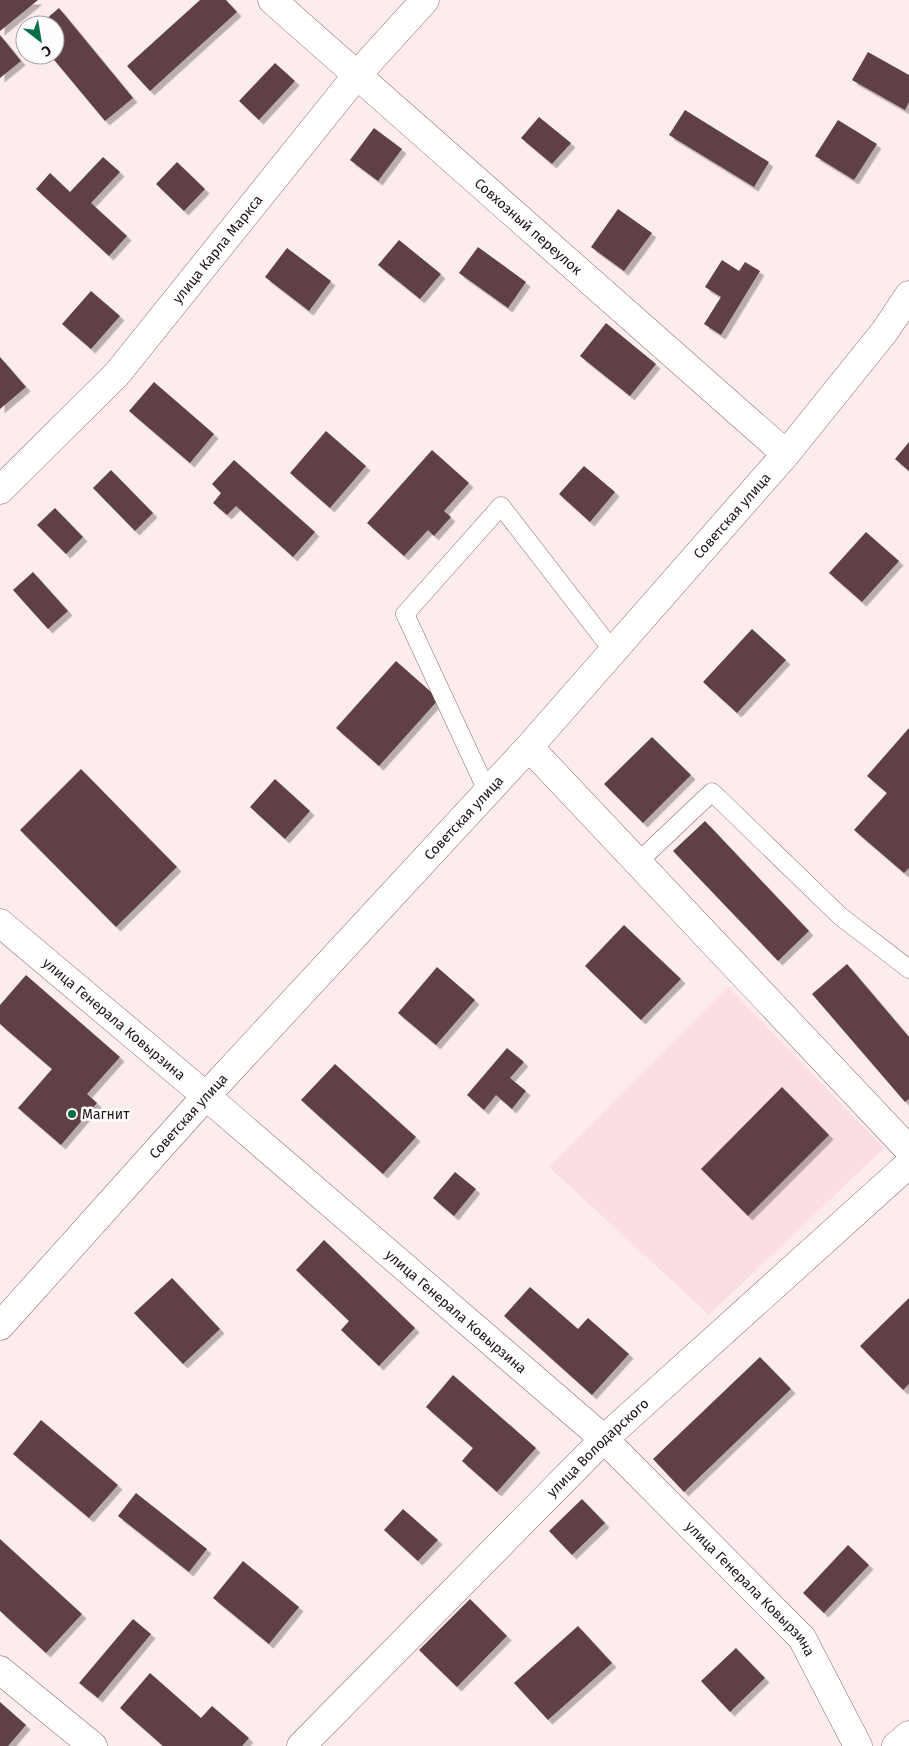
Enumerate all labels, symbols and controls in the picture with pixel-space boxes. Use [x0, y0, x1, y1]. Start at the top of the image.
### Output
north arrow [15, 15, 65, 65]
text: С [39, 41, 54, 60]
street label: Совхозный переулок [471, 175, 586, 279]
street label: улица Карла Маркса [169, 192, 266, 307]
street label: Советская улица [690, 470, 775, 562]
street label: Советская улица [421, 772, 507, 864]
street label: улица Генерала Ковырзина [39, 954, 189, 1084]
street label: Советская улица [146, 1070, 231, 1162]
place label: Магнит [82, 1106, 130, 1123]
marker: Магнит [66, 1108, 78, 1120]
street label: улица Генерала Ковырзина [382, 1246, 530, 1377]
street label: улица Володарского [544, 1395, 653, 1501]
street label: улица Генерала Ковырзина [682, 1518, 818, 1659]

